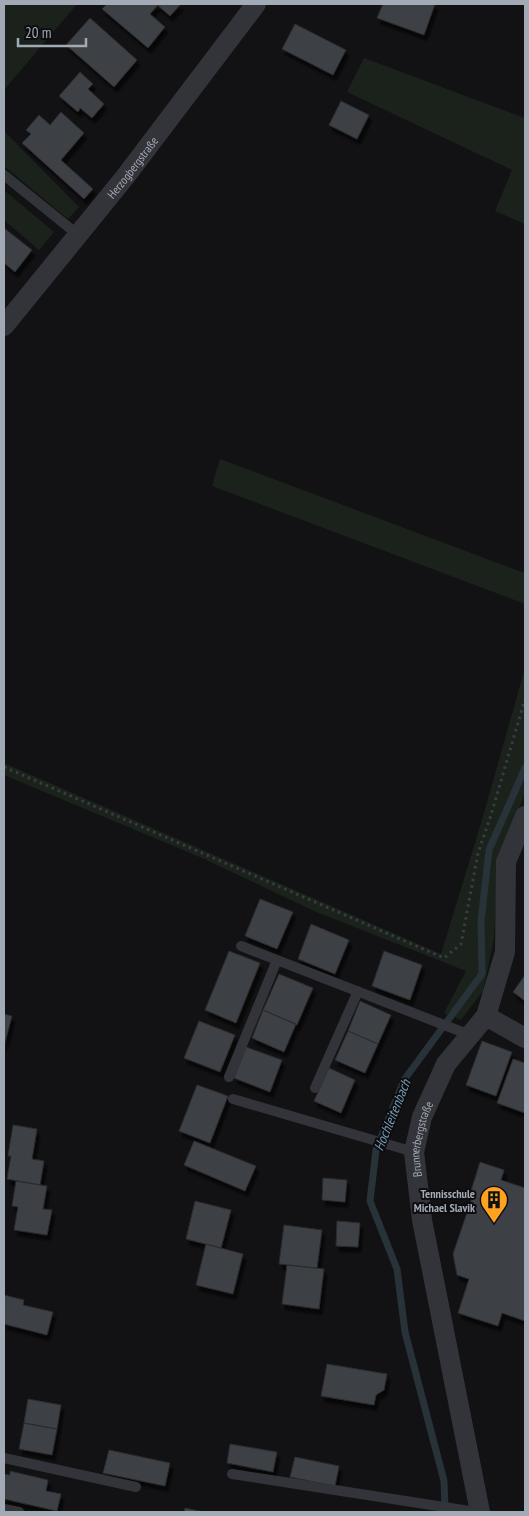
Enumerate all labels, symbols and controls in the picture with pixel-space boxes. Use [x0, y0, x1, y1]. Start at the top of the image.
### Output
scale bar [18, 15, 85, 47]
text: 20 m [25, 23, 51, 42]
street label: Herzogbergstraße [103, 133, 161, 201]
water label: Hochleitenbach [370, 1076, 415, 1153]
street label: Brunnerbergstraße [407, 1098, 436, 1178]
building icon: Tennisschule Michael Slavik [479, 1185, 509, 1224]
place label: Tennisschule Michael Slavik [414, 1186, 475, 1215]

